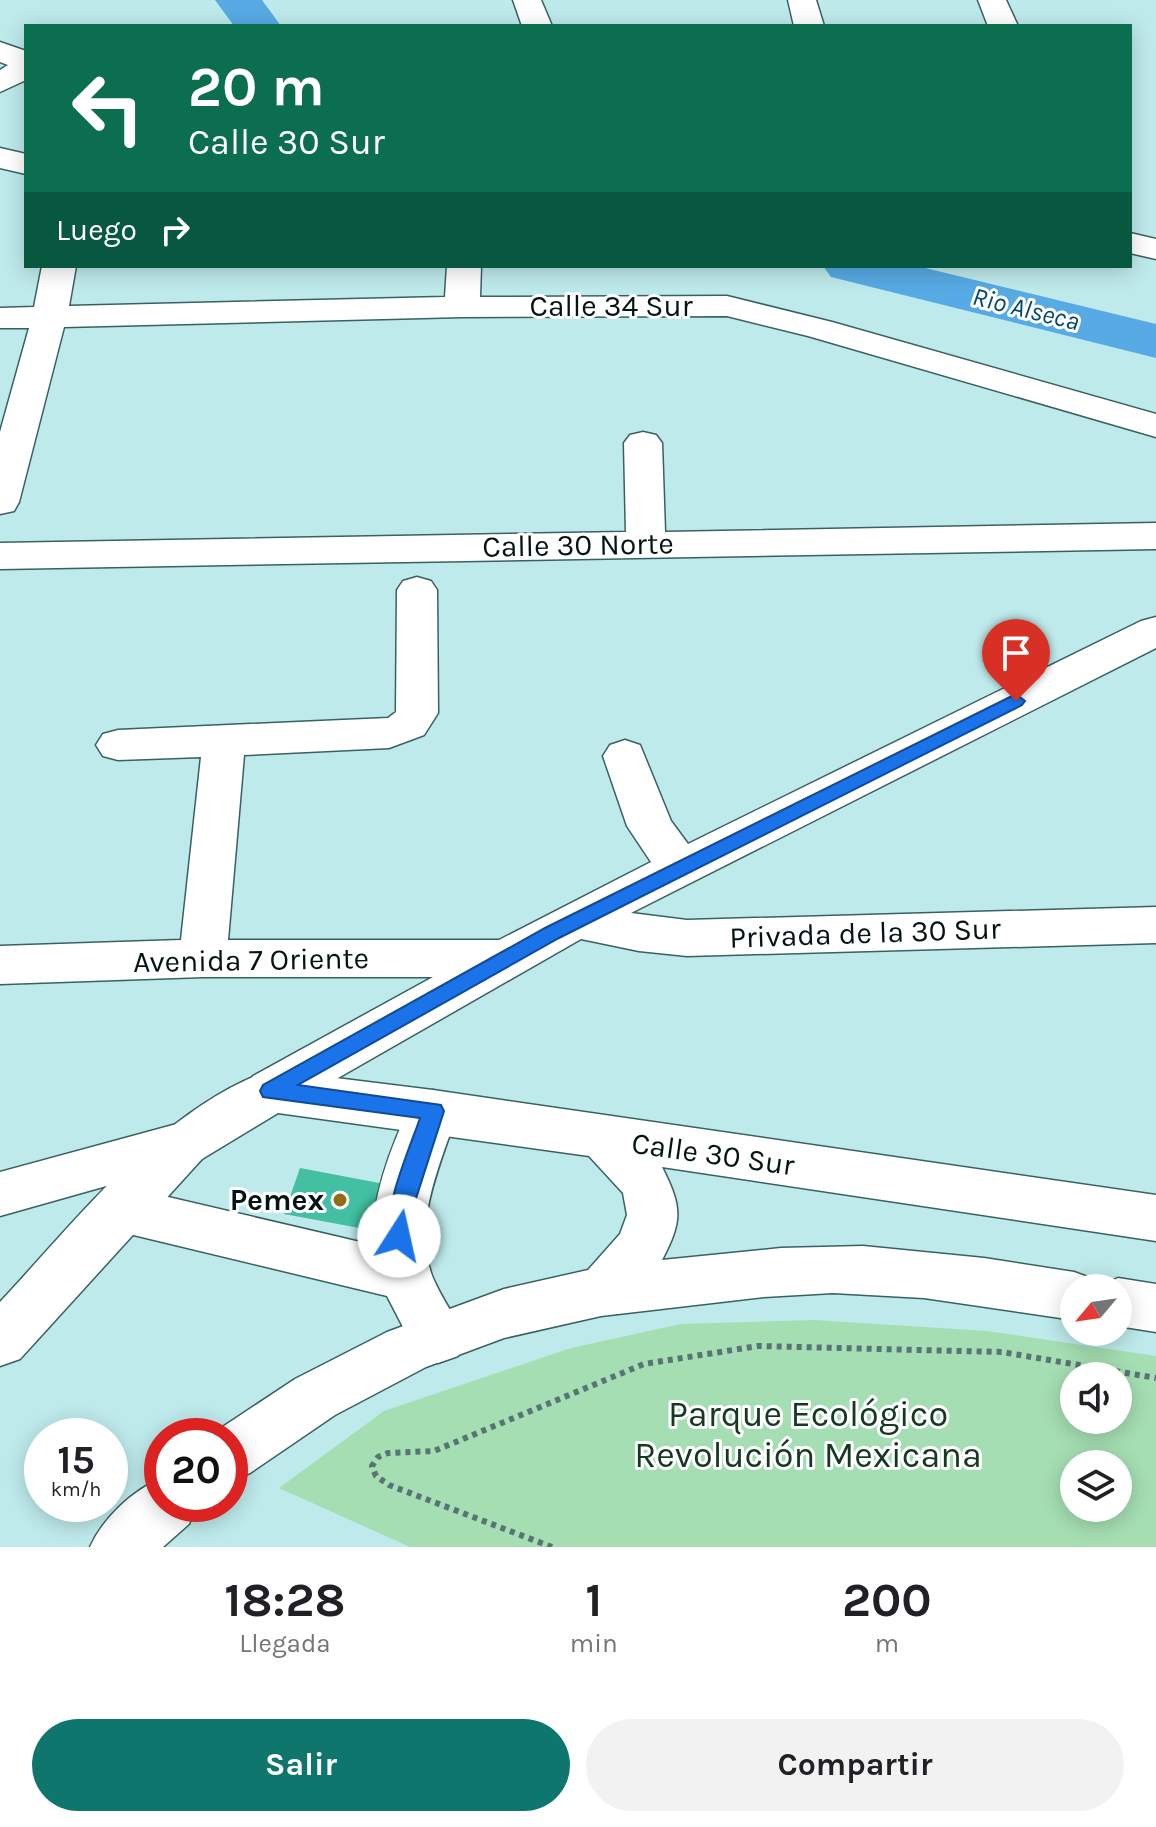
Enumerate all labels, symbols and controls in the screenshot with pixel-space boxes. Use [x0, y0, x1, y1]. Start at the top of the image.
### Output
text: 20 m [188, 54, 325, 119]
icon: left [56, 56, 160, 160]
text: Calle 30 Sur [188, 121, 385, 163]
icon: right [153, 208, 197, 252]
text: Luego [56, 212, 137, 248]
water label: Rio Alseca [969, 281, 1083, 337]
street label: Calle 34 Sur [530, 288, 693, 324]
street label: Calle 30 Norte [482, 525, 674, 565]
pin [982, 619, 1050, 701]
icon: arrive [994, 631, 1038, 675]
street label: Privada de la 30 Sur [729, 910, 1001, 956]
street label: Avenida 7 Oriente [133, 940, 369, 980]
street label: Calle 30 Sur [629, 1125, 797, 1183]
place label: Pemex [230, 1182, 324, 1218]
marker: Pemex [331, 1191, 349, 1209]
position arrow [357, 1194, 441, 1278]
north arrow [1060, 1274, 1132, 1346]
map controls [1060, 1274, 1132, 1522]
button: sound [1060, 1362, 1132, 1434]
park label: Parque Ecológico Revolución Mexicana [634, 1393, 982, 1476]
speed limit sign: 20 [144, 1418, 248, 1522]
text: 15 [57, 1436, 95, 1483]
button: layers [1060, 1450, 1132, 1522]
text: km/h [51, 1478, 101, 1501]
text: 18:28 [224, 1572, 345, 1628]
text: 1 [585, 1572, 602, 1628]
text: 200 [842, 1572, 932, 1628]
text: Llegada [239, 1628, 331, 1659]
text: min [570, 1628, 618, 1659]
text: m [875, 1628, 899, 1659]
button: Salir [32, 1719, 570, 1811]
button: Compartir [586, 1719, 1124, 1811]

